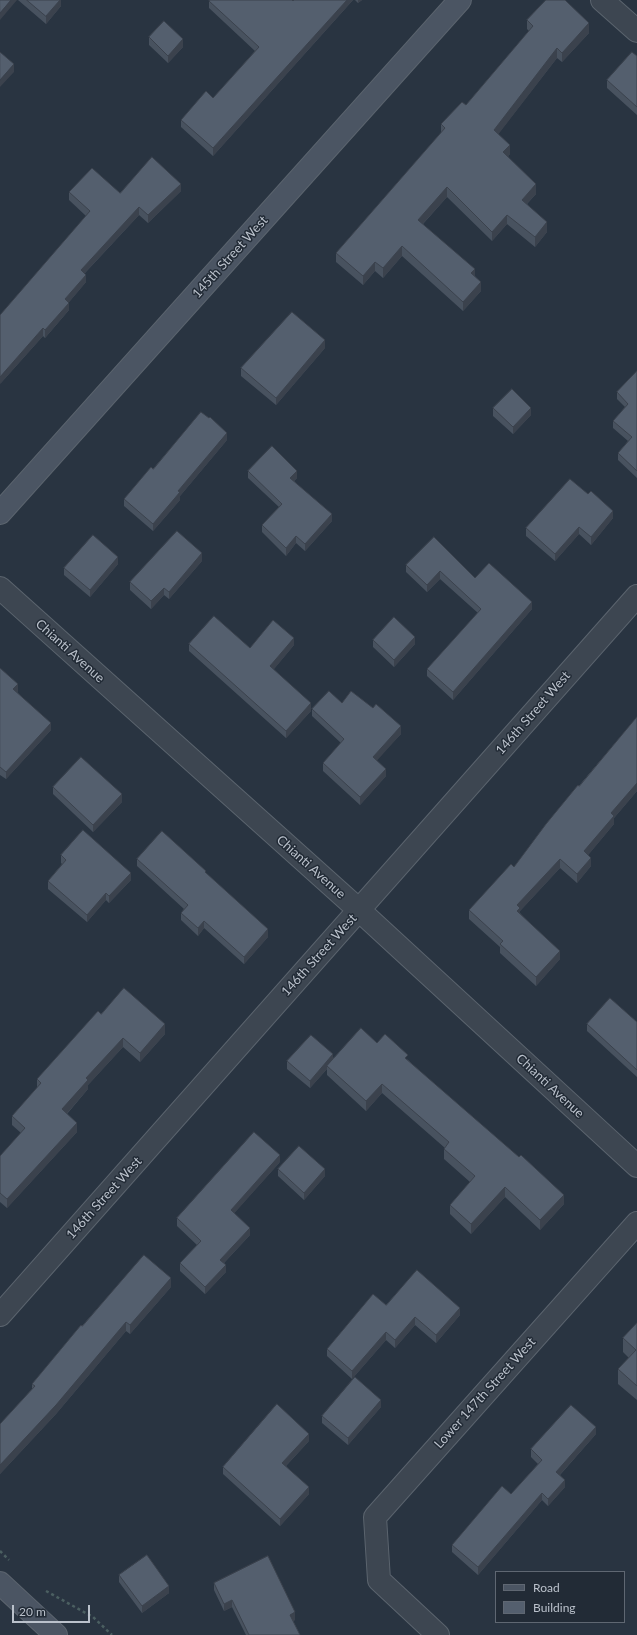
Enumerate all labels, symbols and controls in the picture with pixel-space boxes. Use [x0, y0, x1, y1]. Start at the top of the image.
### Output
street label: 145th Street West [189, 213, 271, 301]
street label: Chianti Avenue [32, 616, 108, 686]
street label: 146th Street West [493, 668, 573, 758]
street label: Chianti Avenue [273, 832, 349, 902]
street label: 146th Street West [278, 911, 360, 999]
street label: Chianti Avenue [513, 1051, 587, 1121]
street label: 146th Street West [63, 1154, 145, 1242]
street label: Lower 147th Street West [431, 1334, 539, 1452]
legend [495, 1571, 625, 1623]
text: Road [533, 1580, 560, 1595]
scale bar [14, 1597, 92, 1623]
text: Building [533, 1600, 576, 1615]
text: 20 m [19, 1604, 46, 1619]

